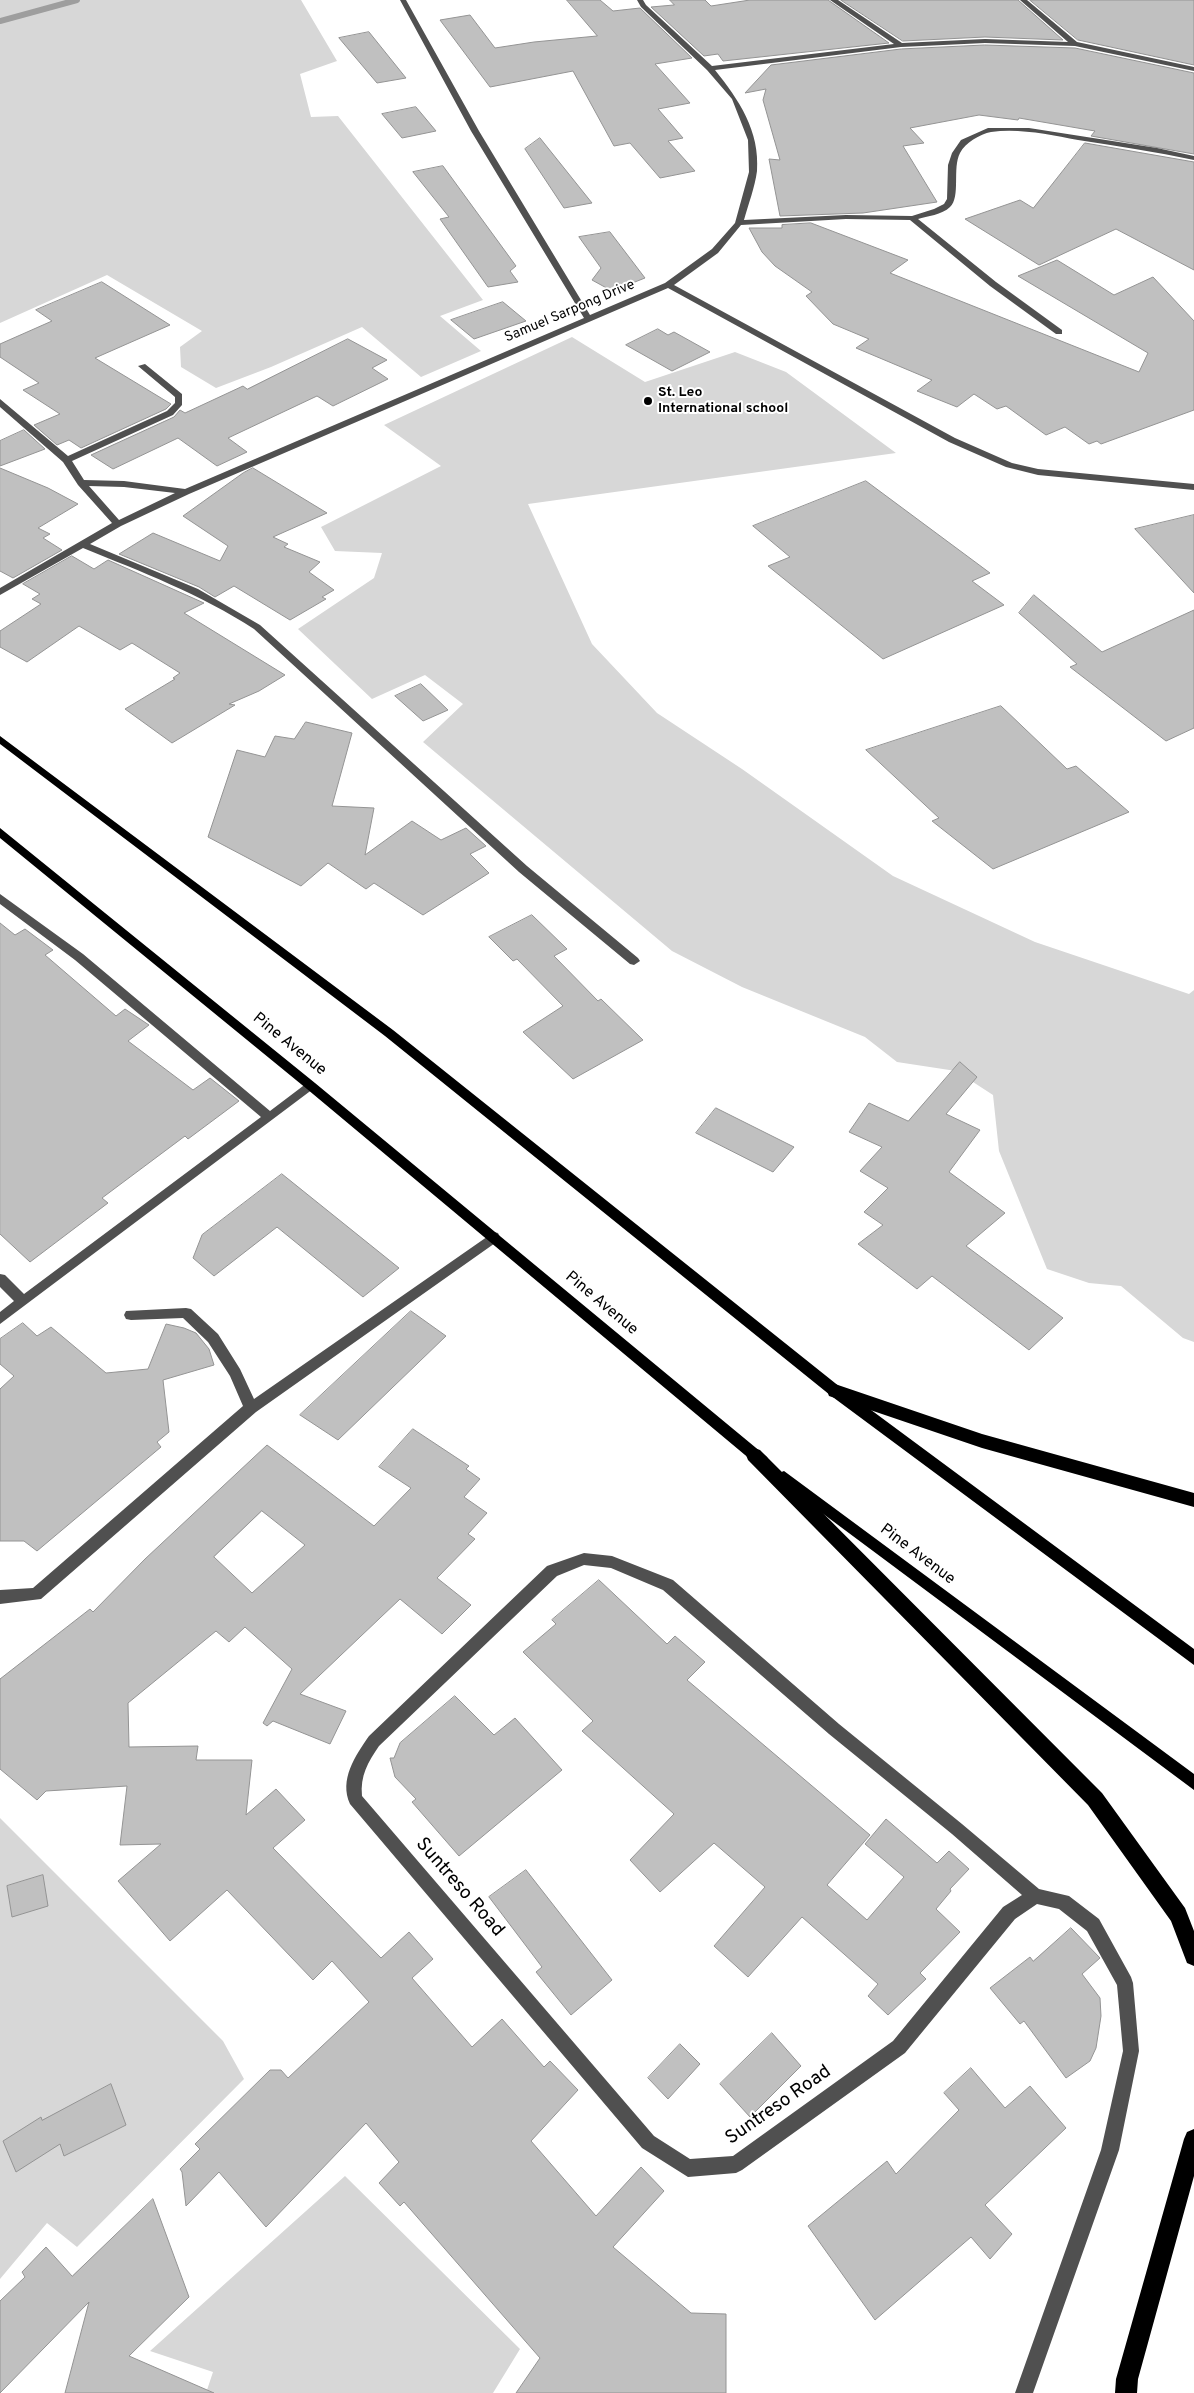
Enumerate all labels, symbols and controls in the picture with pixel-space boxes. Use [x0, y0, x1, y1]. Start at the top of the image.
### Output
street label: Samuel Sarpong Drive [502, 277, 638, 347]
place label: St. Leo International school [658, 385, 788, 418]
marker: St. Leo International school [642, 395, 654, 407]
street label: Pine Avenue [248, 1009, 330, 1081]
street label: Pine Avenue [561, 1268, 641, 1340]
street label: Pine Avenue [876, 1520, 958, 1590]
street label: Suntreso Road [410, 1834, 508, 1942]
street label: Suntreso Road [722, 2061, 836, 2151]

